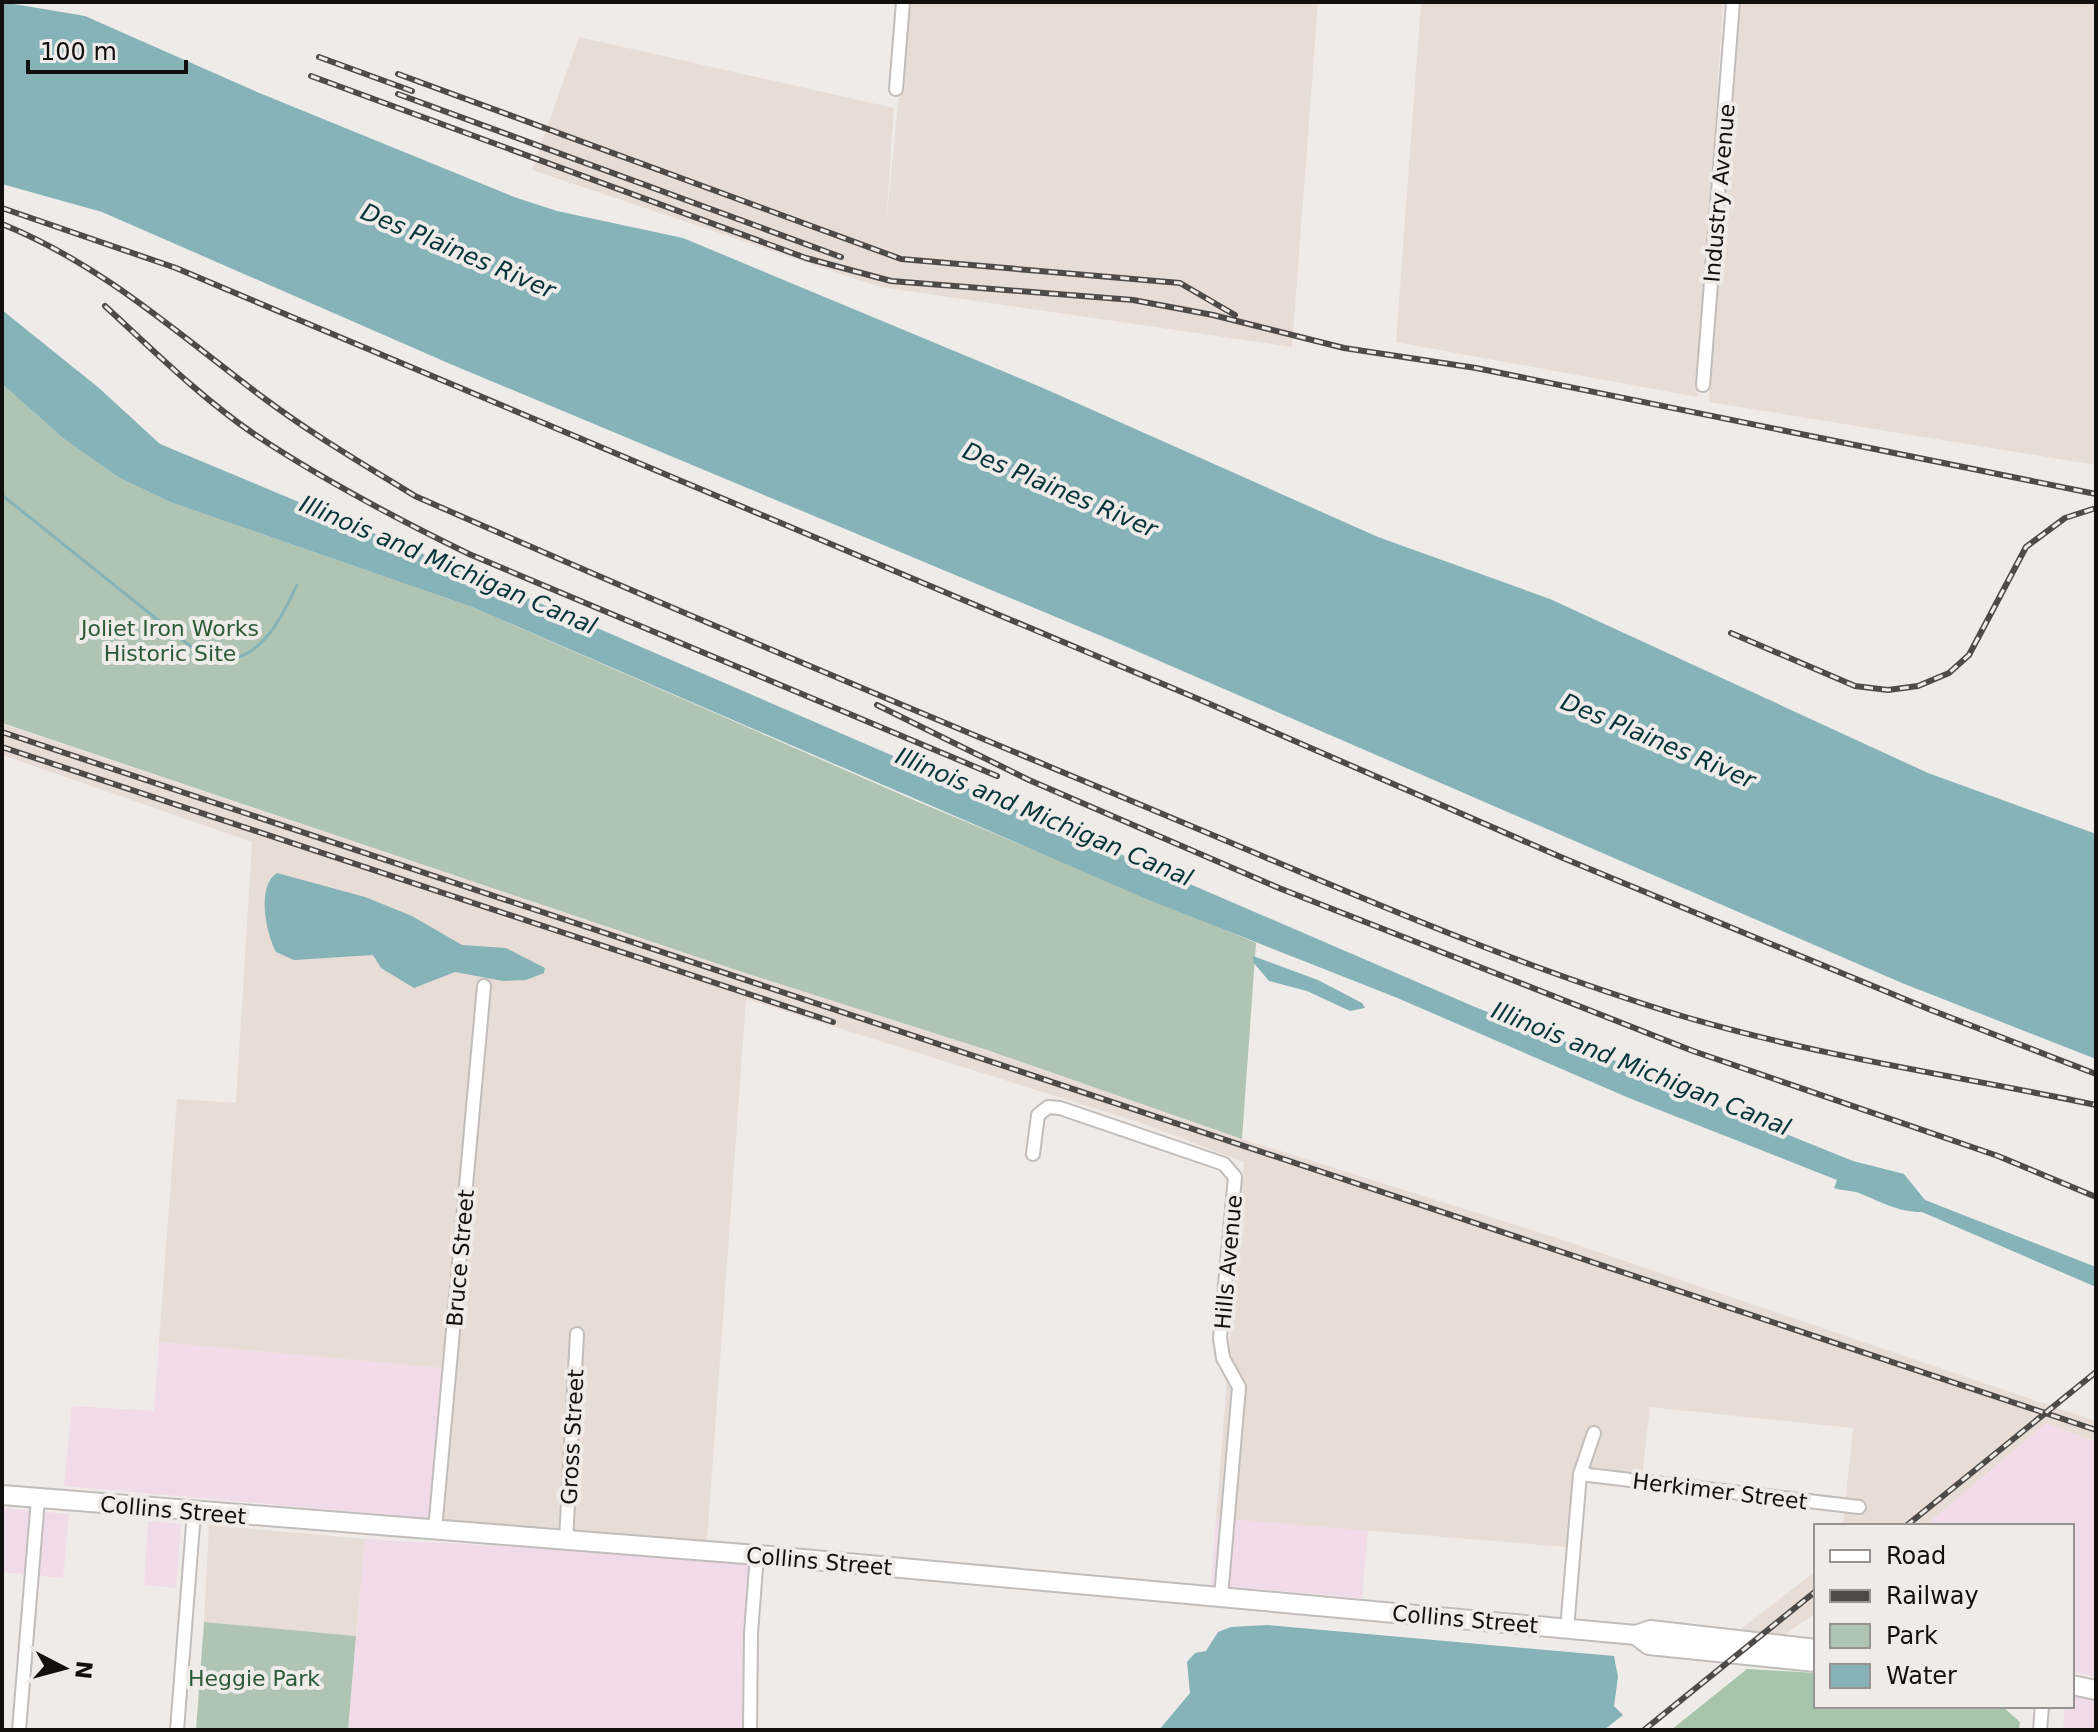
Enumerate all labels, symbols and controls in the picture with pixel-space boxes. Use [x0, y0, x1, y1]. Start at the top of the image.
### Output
scale bar [28, 24, 186, 74]
text: 100 m [40, 38, 117, 66]
street label: Industry Avenue [1699, 103, 1740, 283]
water label: Des Plaines River [357, 197, 561, 305]
water label: Des Plaines River [959, 436, 1163, 544]
water label: Illinois and Michigan Canal [295, 490, 601, 641]
park label: Joliet Iron Works Historic Site [79, 616, 259, 666]
water label: Des Plaines River [1557, 687, 1761, 795]
water label: Illinois and Michigan Canal [891, 742, 1197, 893]
water label: Illinois and Michigan Canal [1487, 996, 1795, 1142]
street label: Bruce Street [442, 1188, 479, 1328]
street label: Hills Avenue [1210, 1194, 1247, 1330]
street label: Gross Street [556, 1368, 589, 1506]
street label: Herkimer Street [1631, 1468, 1809, 1515]
street label: Collins Street [99, 1492, 247, 1529]
legend [1814, 1524, 2074, 1708]
text: Road [1886, 1542, 1946, 1570]
street label: Collins Street [745, 1543, 893, 1580]
text: Railway [1886, 1582, 1979, 1610]
street label: Collins Street [1391, 1601, 1539, 1638]
text: Park [1886, 1622, 1938, 1650]
north arrow [24, 1628, 104, 1708]
text: N [70, 1660, 97, 1681]
text: Water [1886, 1662, 1957, 1690]
park label: Heggie Park [188, 1666, 320, 1691]

